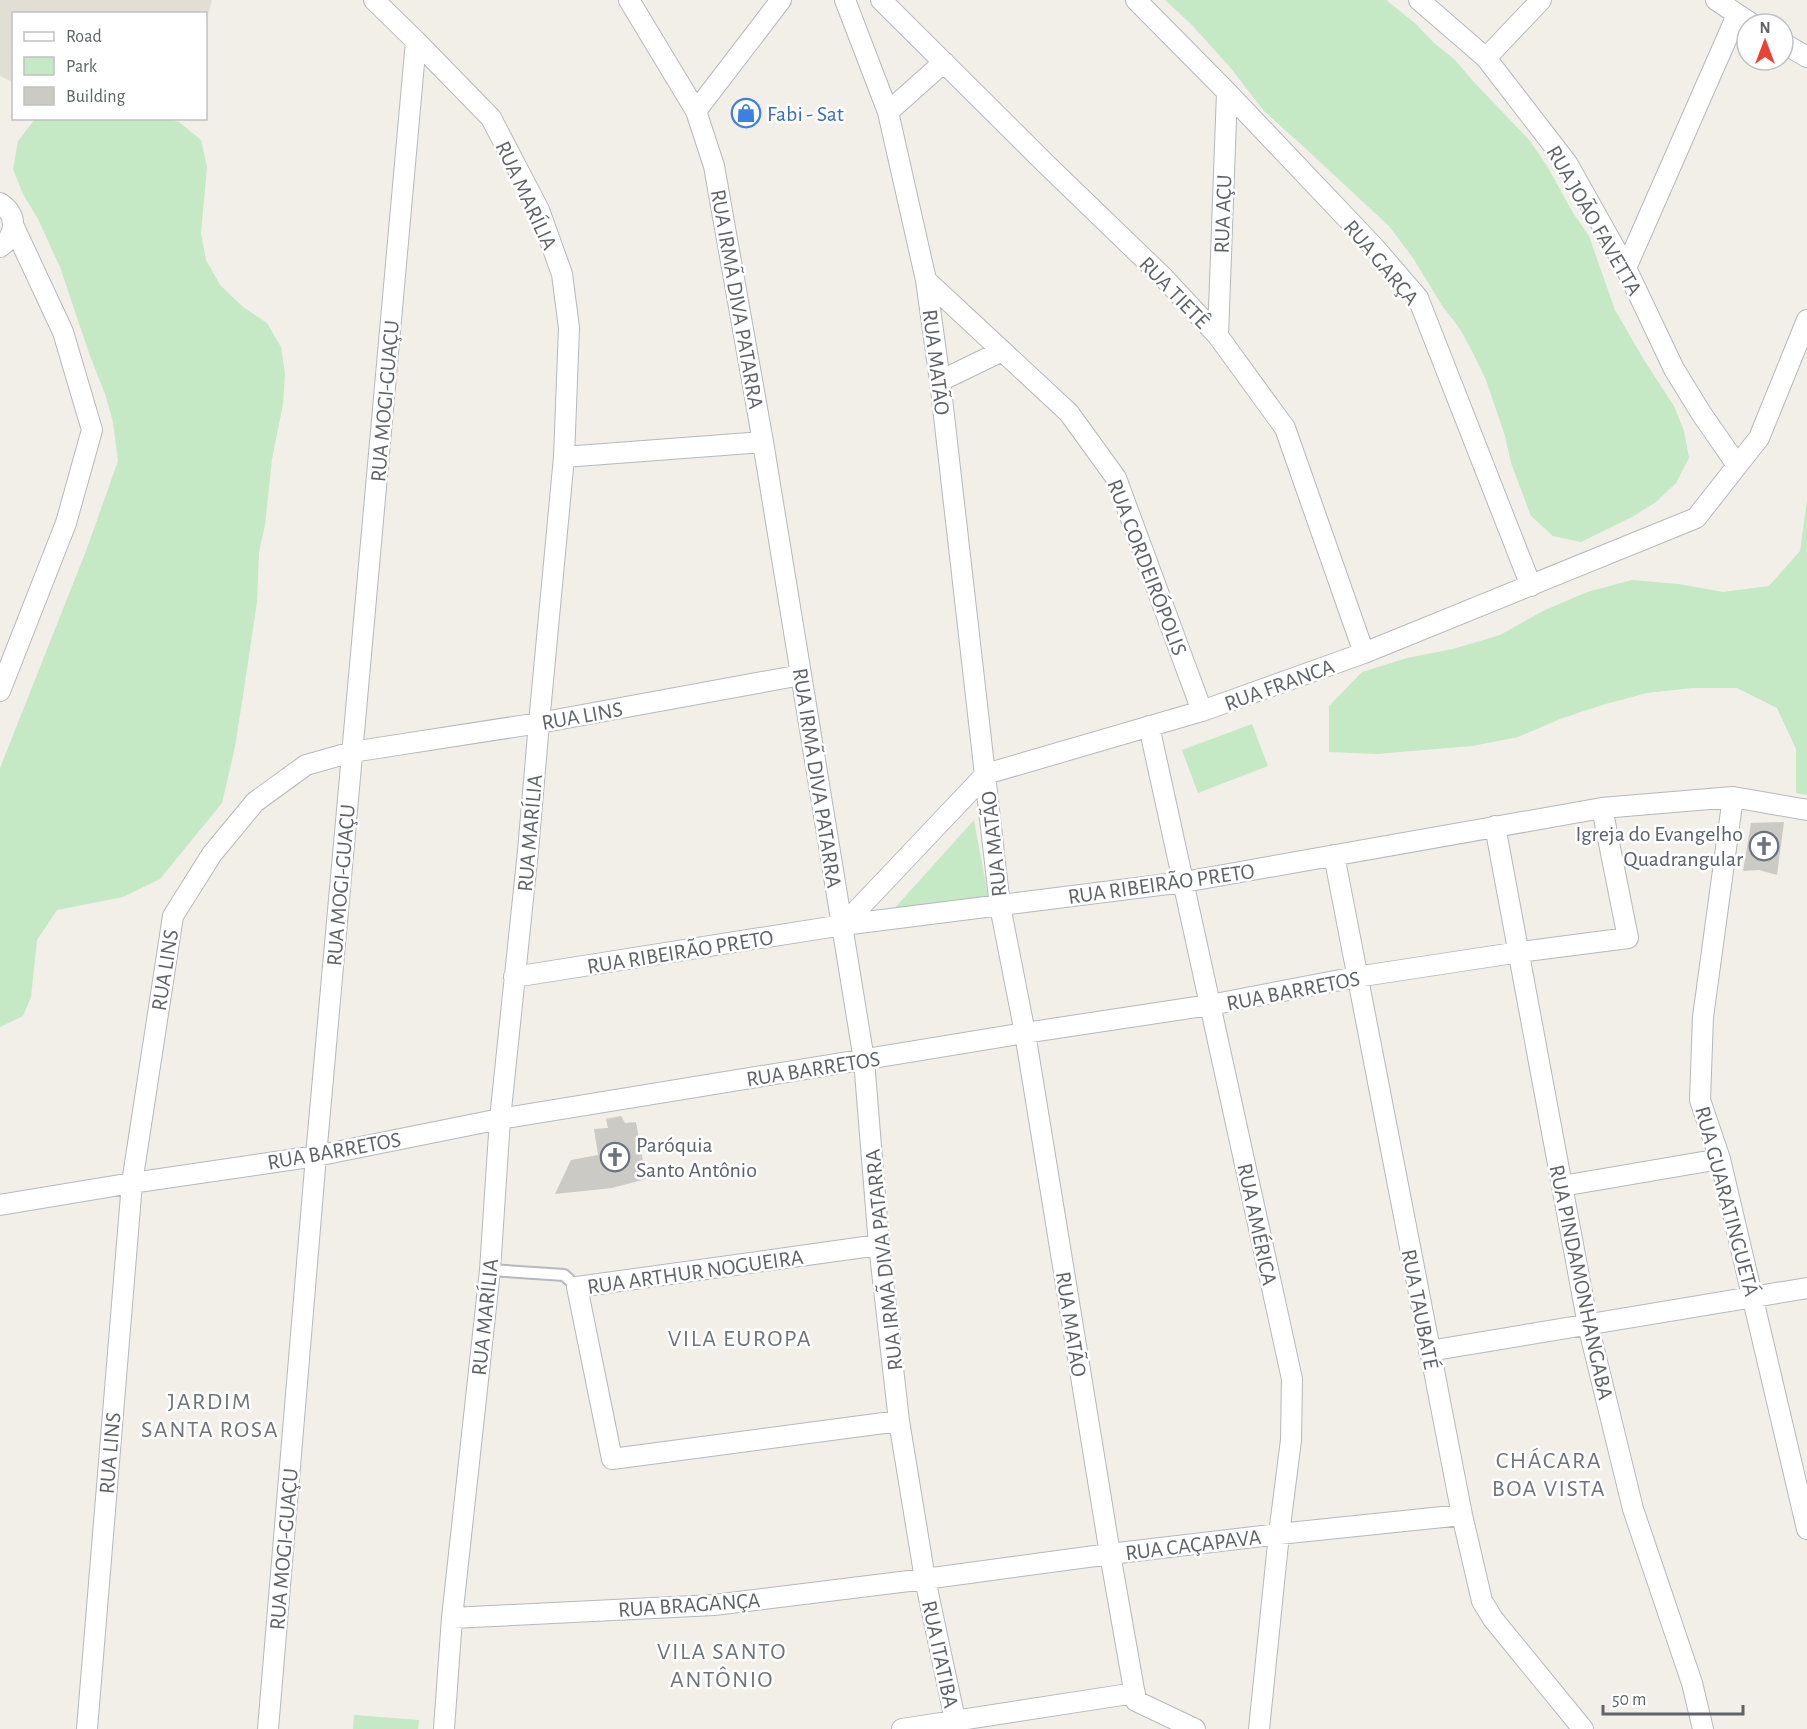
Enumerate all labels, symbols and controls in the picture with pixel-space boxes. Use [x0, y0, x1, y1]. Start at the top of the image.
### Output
legend [12, 12, 207, 120]
north arrow [1735, 12, 1795, 72]
text: N [1759, 20, 1771, 36]
text: Road [66, 28, 102, 46]
text: Park [66, 58, 98, 76]
text: Building [66, 88, 126, 106]
shop icon: Fabi - Sat [730, 97, 762, 129]
place label: Fabi - Sat [767, 103, 844, 125]
street label: RUA MARÍLIA [491, 137, 562, 254]
street label: RUA JOÃO FAVETTA [1542, 141, 1647, 299]
street label: RUA AÇU [1211, 174, 1235, 254]
street label: RUA IRMÃ DIVA PATARRA [707, 187, 768, 411]
street label: RUA GARÇA [1340, 216, 1423, 310]
street label: RUA TIETÊ [1135, 252, 1215, 333]
street label: RUA MATÃO [919, 308, 954, 416]
street label: RUA MOGI-GUAÇU [367, 319, 403, 483]
street label: RUA CORDEIRÓPOLIS [1103, 476, 1192, 658]
street label: RUA FRANCA [1222, 655, 1337, 715]
street label: RUA IRMÃ DIVA PATARRA [789, 666, 846, 890]
street label: RUA LINS [540, 698, 624, 734]
street label: RUA MARÍLIA [513, 773, 546, 893]
street label: RUA MATÃO [977, 790, 1010, 898]
street label: RUA MOGI-GUAÇU [323, 803, 359, 967]
place label: Igreja do Evangelho Quadrangular [1576, 823, 1743, 870]
church icon: Igreja do Evangelho Quadrangular [1748, 830, 1780, 862]
street label: RUA RIBEIRÃO PRETO [1066, 859, 1256, 908]
street label: RUA RIBEIRÃO PRETO [585, 925, 775, 978]
street label: RUA LINS [148, 928, 182, 1012]
street label: RUA BARRETOS [1225, 967, 1362, 1015]
street label: RUA BARRETOS [745, 1048, 882, 1090]
street label: RUA GUARATINGUETÁ [1691, 1104, 1764, 1299]
street label: RUA BARRETOS [266, 1128, 403, 1174]
place label: Paróquia Santo Antônio [636, 1134, 757, 1181]
church icon: Paróquia Santo Antônio [599, 1141, 631, 1173]
street label: RUA IRMÃ DIVA PATARRA [860, 1148, 907, 1372]
street label: RUA AMÉRICA [1233, 1161, 1282, 1287]
street label: RUA PINDAMONHANGABA [1545, 1163, 1617, 1402]
street label: RUA ARTHUR NOGUEIRA [586, 1246, 805, 1298]
street label: RUA TAUBATÉ [1398, 1247, 1444, 1372]
street label: RUA MARÍLIA [467, 1257, 502, 1377]
street label: RUA MATÃO [1052, 1270, 1091, 1378]
district label: VILA EUROPA [668, 1327, 812, 1351]
district label: JARDIM SANTA ROSA [141, 1390, 279, 1442]
street label: RUA LINS [95, 1411, 125, 1495]
district label: CHÁCARA BOA VISTA [1492, 1447, 1606, 1501]
street label: RUA MOGI-GUAÇU [266, 1467, 302, 1631]
street label: RUA CAÇAPAVA [1124, 1526, 1263, 1564]
street label: RUA BRAGANÇA [617, 1589, 761, 1621]
street label: RUA ITATIBA [918, 1598, 962, 1710]
district label: VILA SANTO ANTÔNIO [657, 1640, 787, 1692]
scale bar [1603, 1678, 1742, 1716]
text: 50 m [1612, 1691, 1646, 1709]

